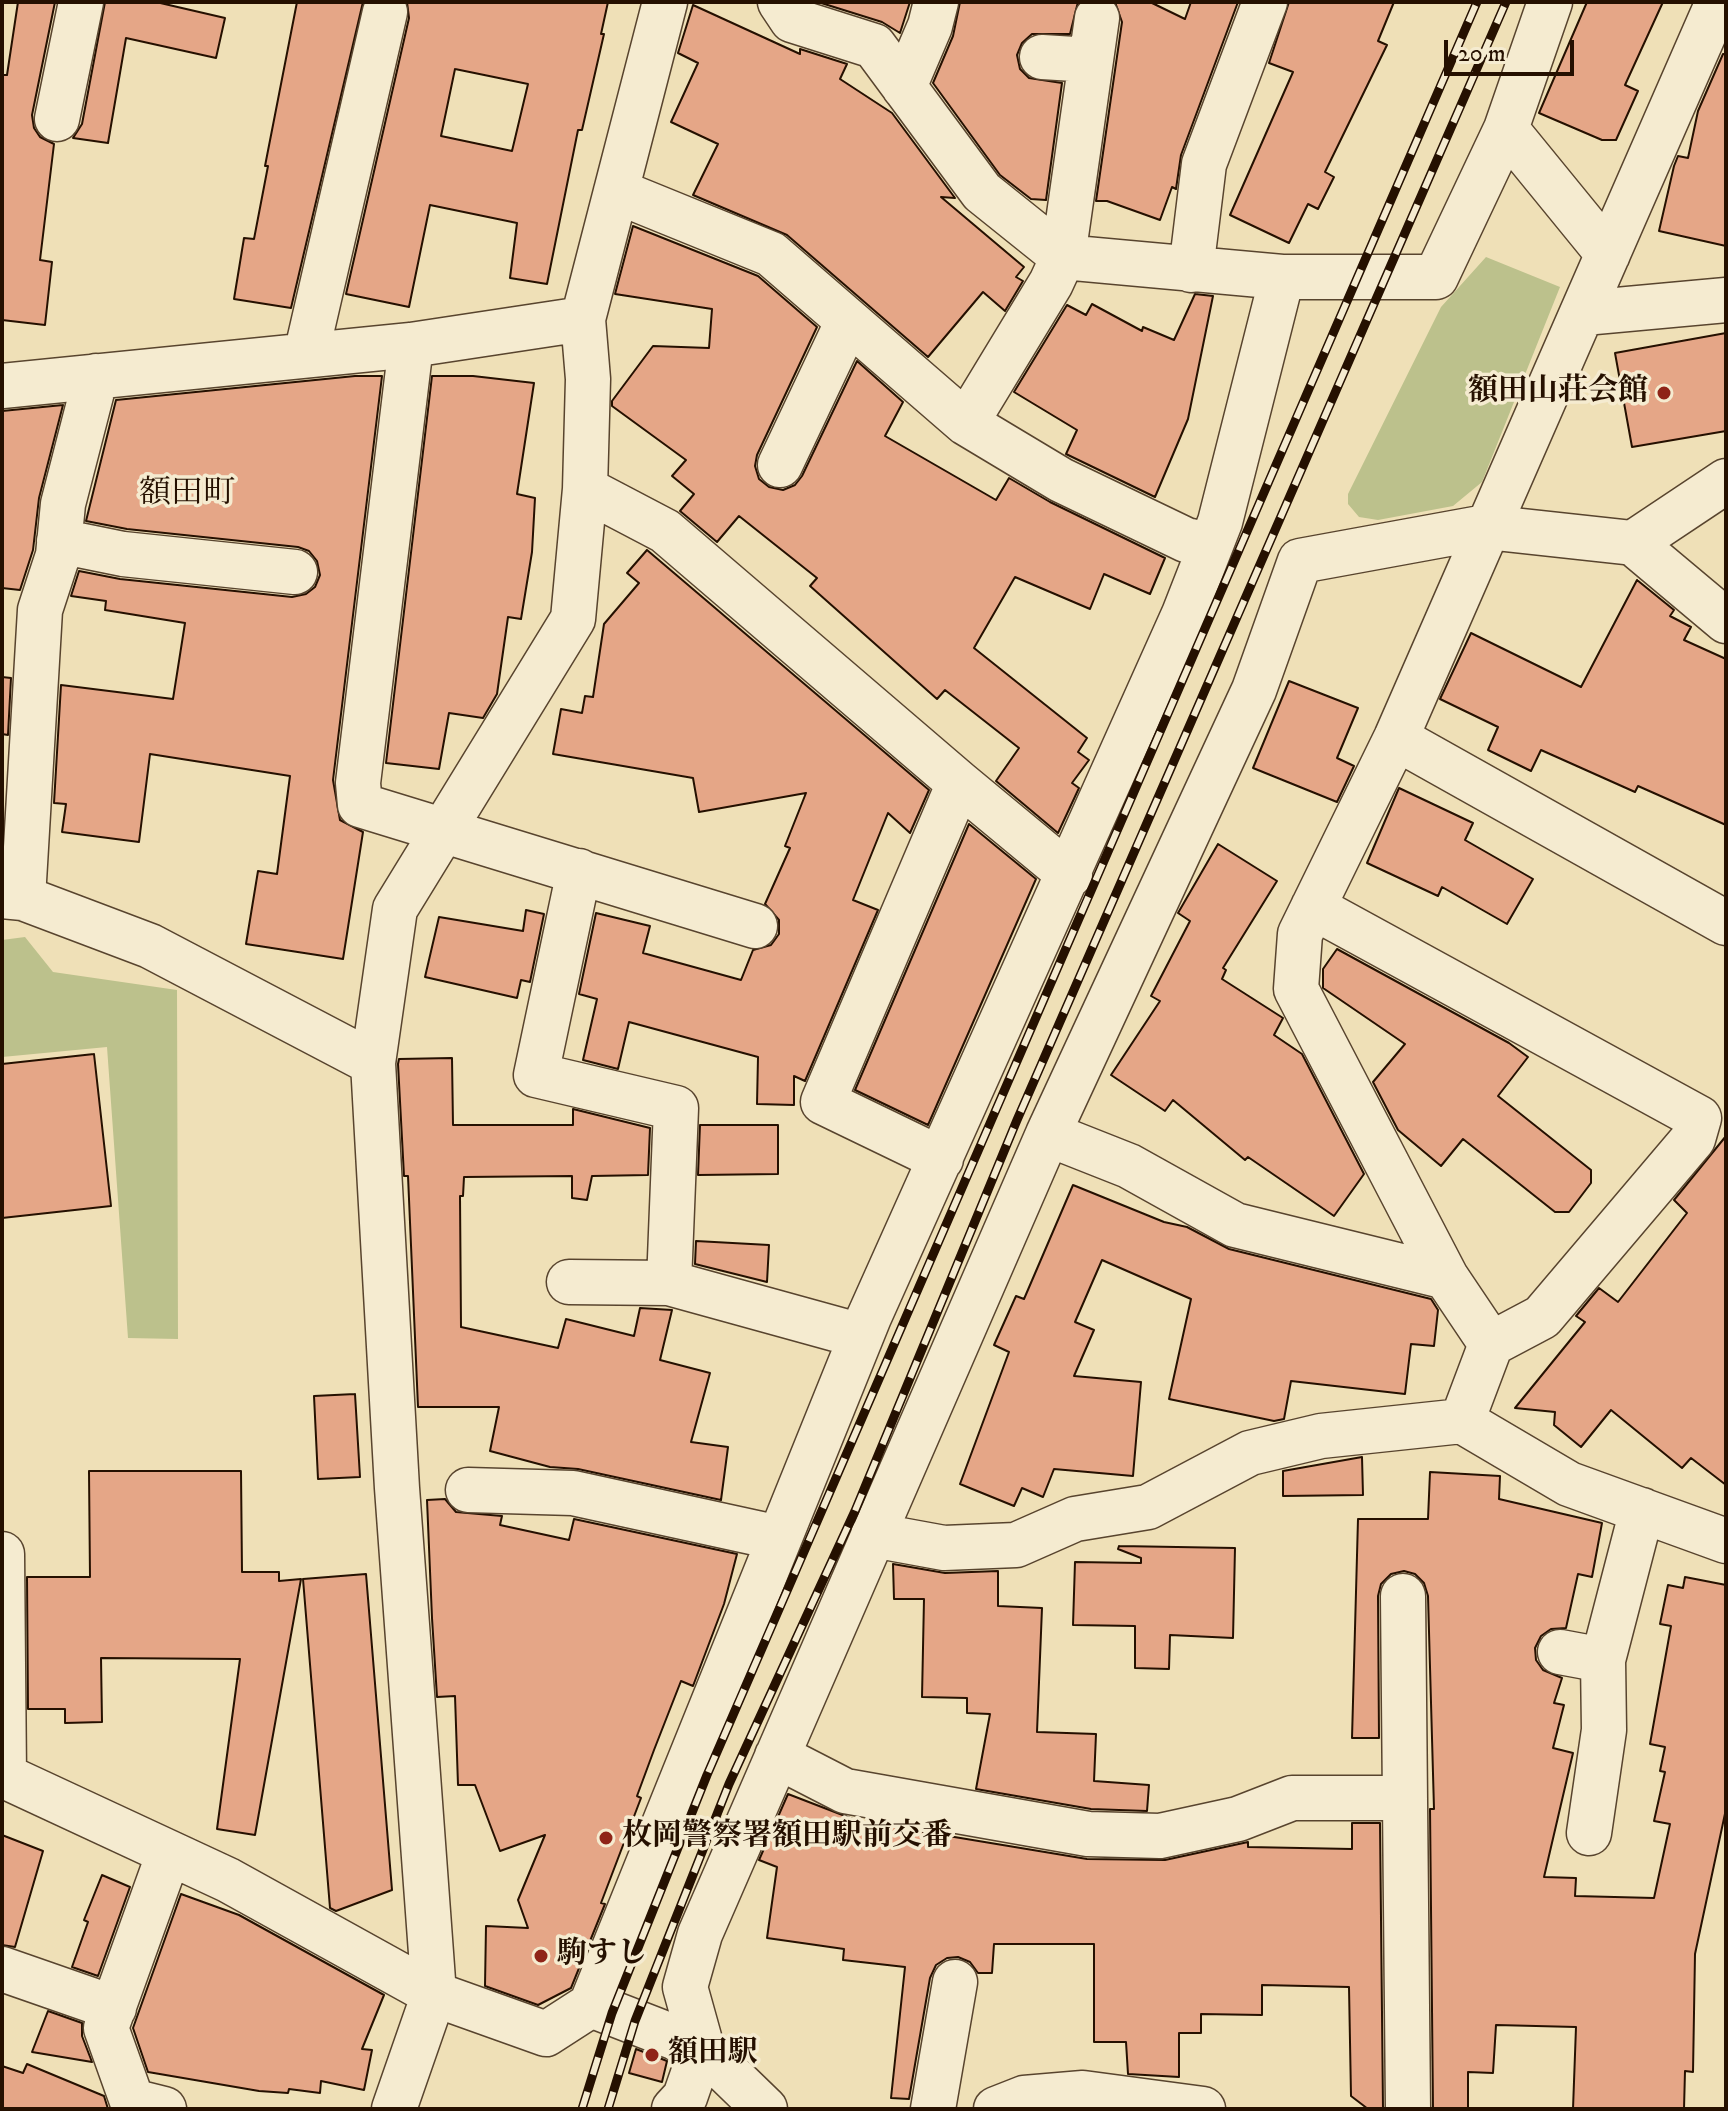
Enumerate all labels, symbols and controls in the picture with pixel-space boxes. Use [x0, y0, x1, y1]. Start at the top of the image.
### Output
scale bar [1448, 24, 1578, 74]
text: 20 m [1458, 39, 1506, 69]
place label: 額田山荘会館 [1468, 375, 1648, 411]
marker: 額田山荘会館 [1655, 384, 1673, 402]
district label: 額田町 [139, 476, 235, 514]
place label: 枚岡警察署額田駅前交番 [622, 1820, 952, 1856]
marker: 枚岡警察署額田駅前交番 [597, 1829, 615, 1847]
place label: 駒すし [557, 1938, 647, 1974]
marker: 駒すし [532, 1947, 550, 1965]
place label: 額田駅 [668, 2037, 758, 2073]
marker: 額田駅 [643, 2046, 661, 2064]

